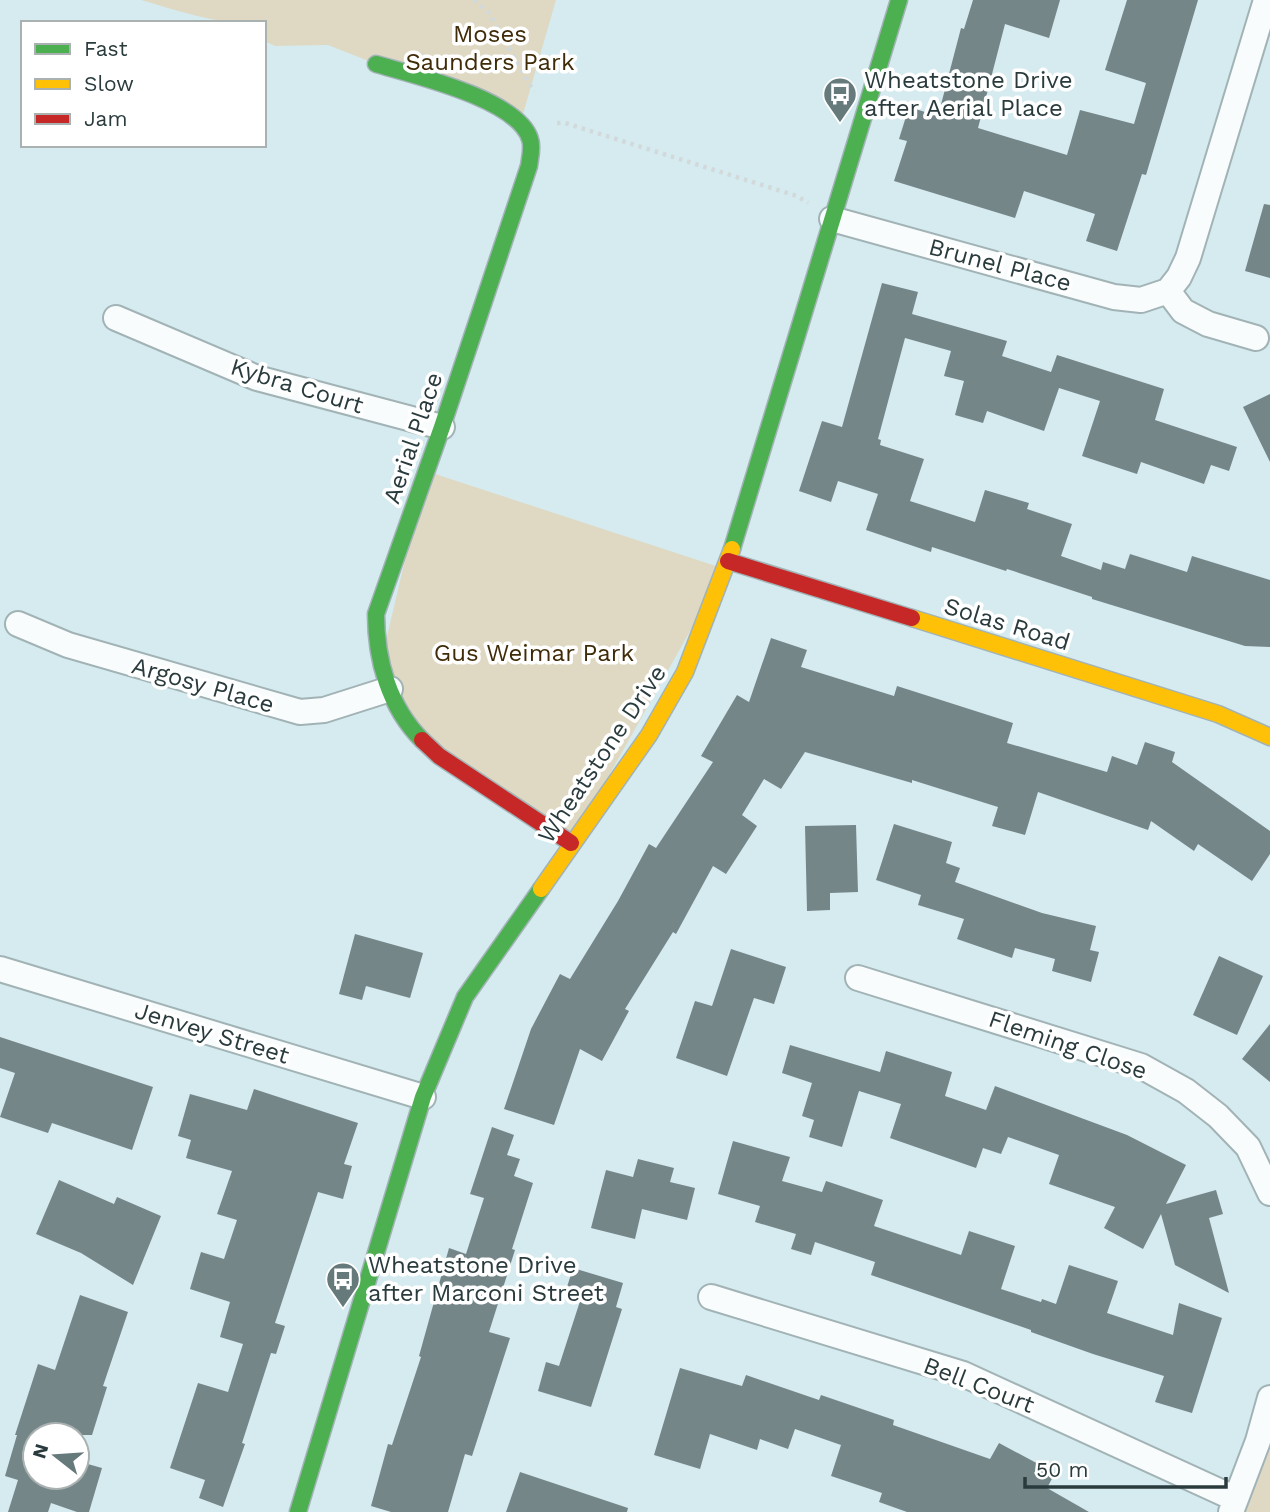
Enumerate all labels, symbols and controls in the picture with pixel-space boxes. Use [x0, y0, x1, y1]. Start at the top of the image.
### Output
park label: Moses Saunders Park [405, 20, 575, 76]
legend [21, 21, 266, 147]
text: Fast [84, 36, 128, 61]
place label: Wheatstone Drive after Aerial Place [864, 66, 1073, 122]
text: Slow [84, 71, 134, 96]
bus stop icon: Wheatstone Drive after Aerial Place [821, 75, 859, 124]
text: Jam [84, 106, 127, 131]
street label: Brunel Place [926, 233, 1074, 297]
street label: Kybra Court [227, 353, 367, 419]
street label: Aerial Place [377, 369, 449, 507]
street label: Solas Road [941, 592, 1073, 656]
park label: Gus Weimar Park [434, 639, 635, 667]
street label: Argosy Place [129, 651, 277, 719]
street label: Wheatstone Drive [532, 660, 672, 848]
street label: Jenvey Street [132, 996, 292, 1070]
street label: Fleming Close [985, 1005, 1151, 1085]
place label: Wheatstone Drive after Marconi Street [368, 1251, 604, 1307]
bus stop icon: Wheatstone Drive after Marconi Street [324, 1260, 362, 1309]
street label: Bell Court [920, 1351, 1038, 1419]
north arrow [21, 1421, 91, 1491]
text: N [27, 1441, 53, 1461]
scale bar [1025, 1446, 1226, 1490]
text: 50 m [1036, 1457, 1088, 1482]

